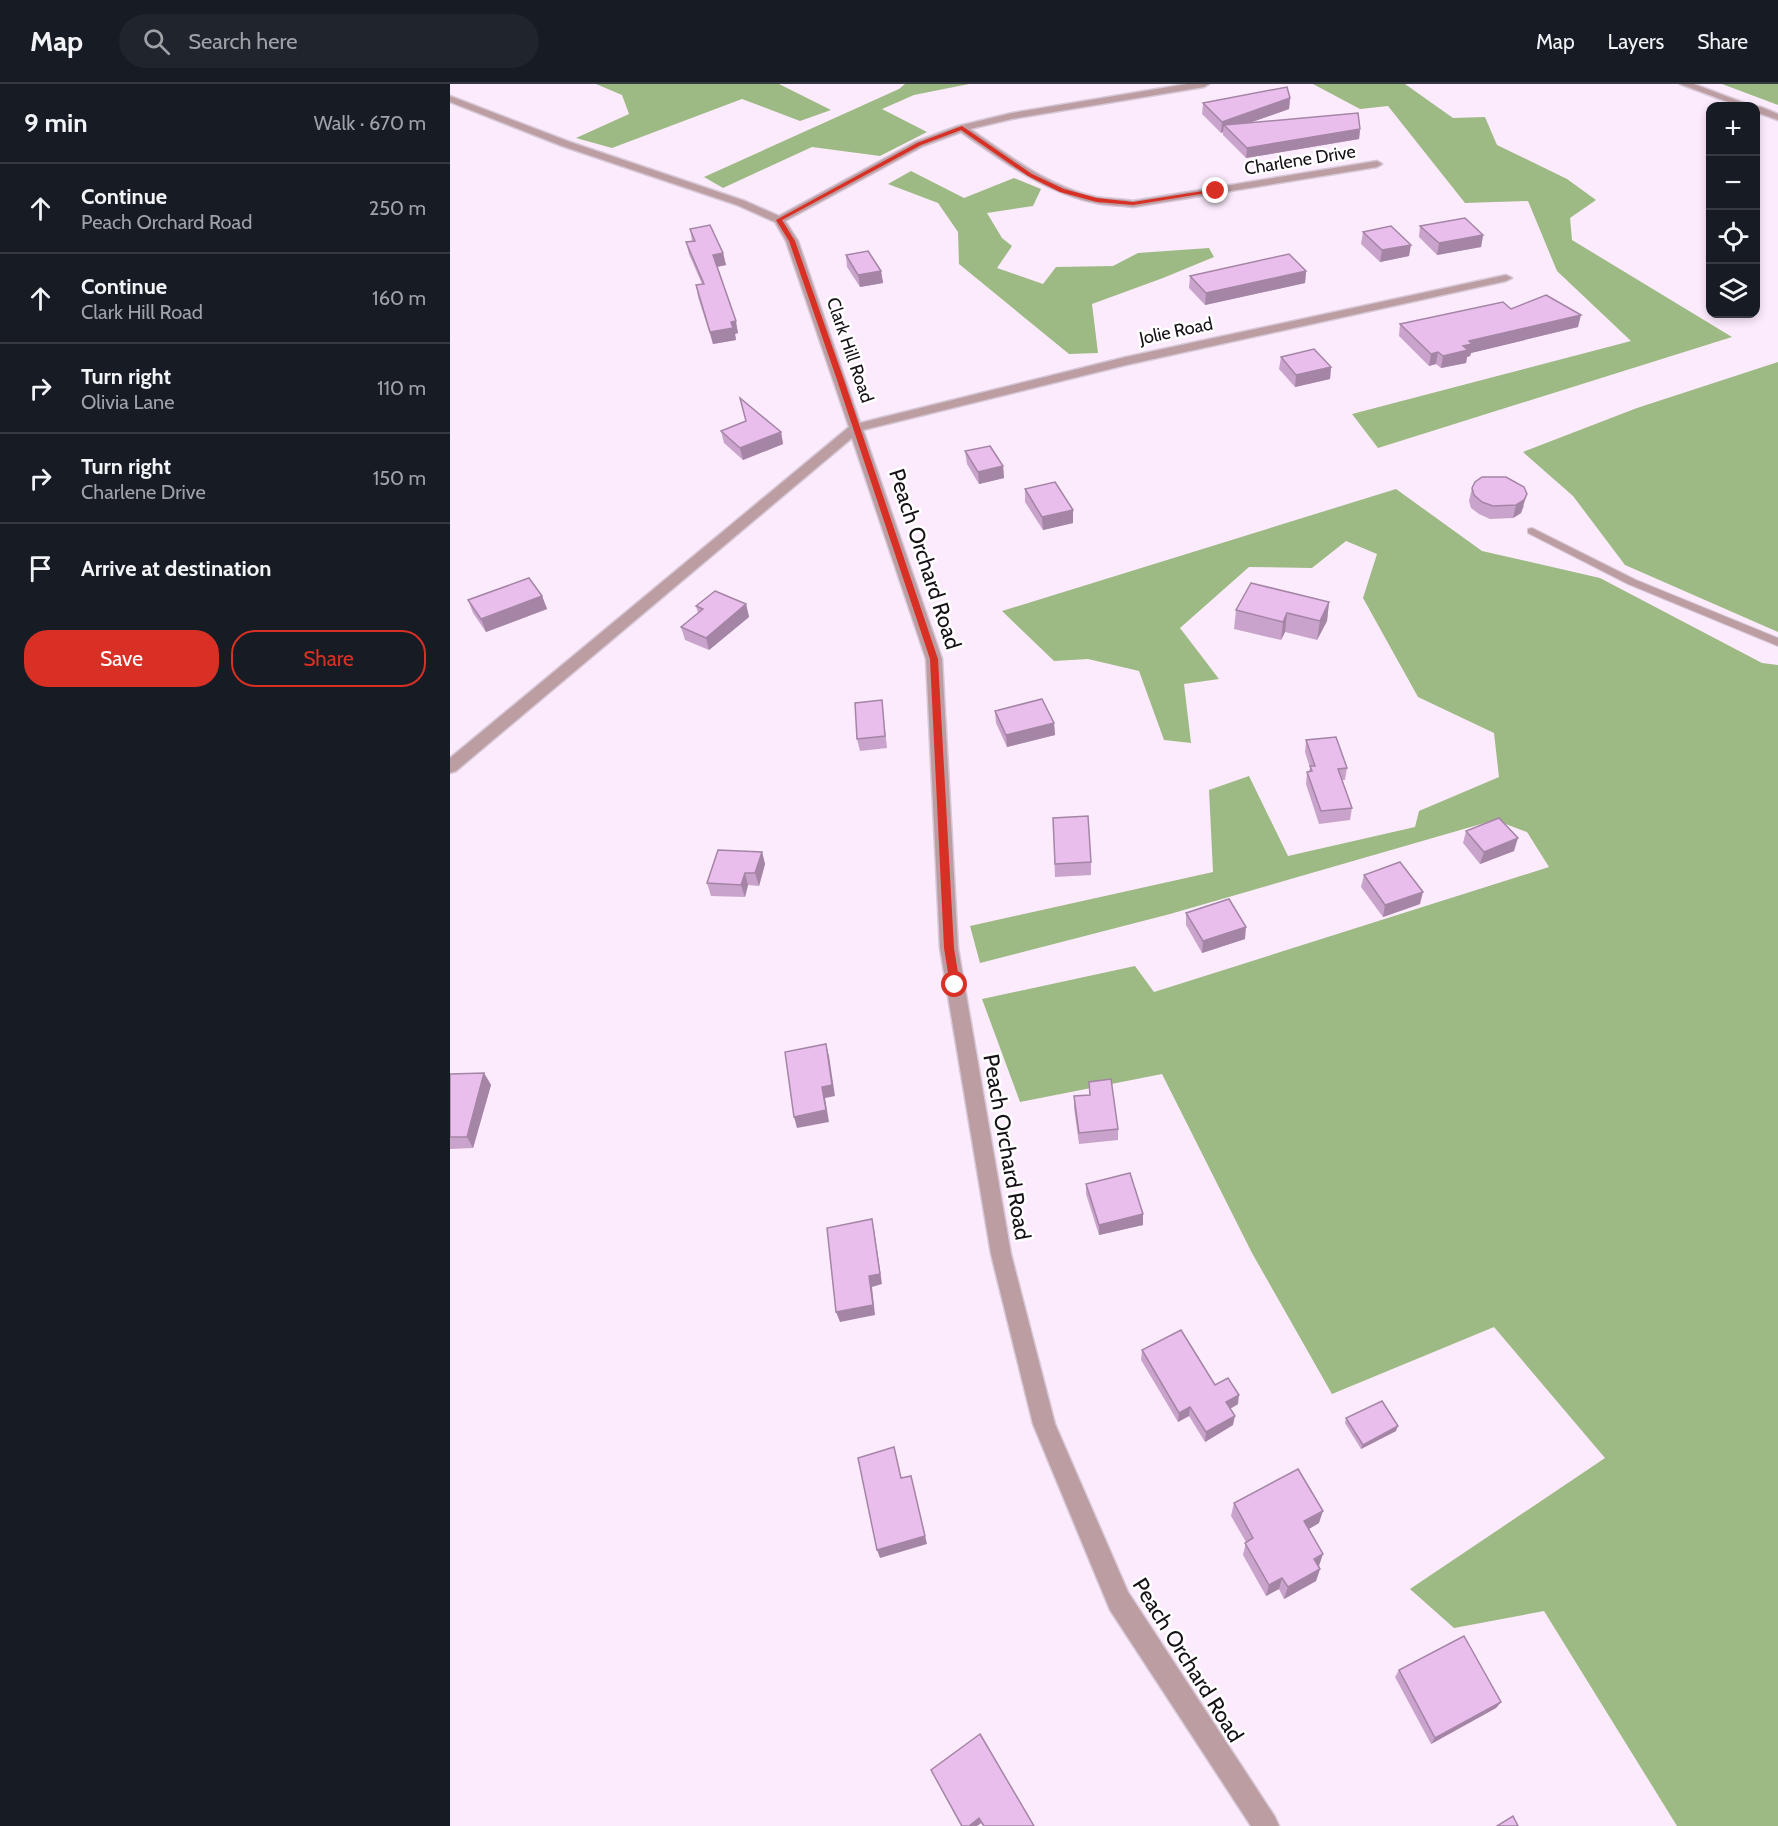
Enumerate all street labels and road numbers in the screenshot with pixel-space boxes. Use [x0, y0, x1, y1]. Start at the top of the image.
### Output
street label: Charlene Drive [1243, 140, 1357, 180]
street label: Clark Hill Road [822, 295, 878, 405]
street label: Jolie Road [1136, 312, 1215, 350]
street label: Peach Orchard Road [883, 465, 967, 653]
street label: Peach Orchard Road [977, 1052, 1037, 1242]
street label: Peach Orchard Road [1127, 1573, 1249, 1747]

